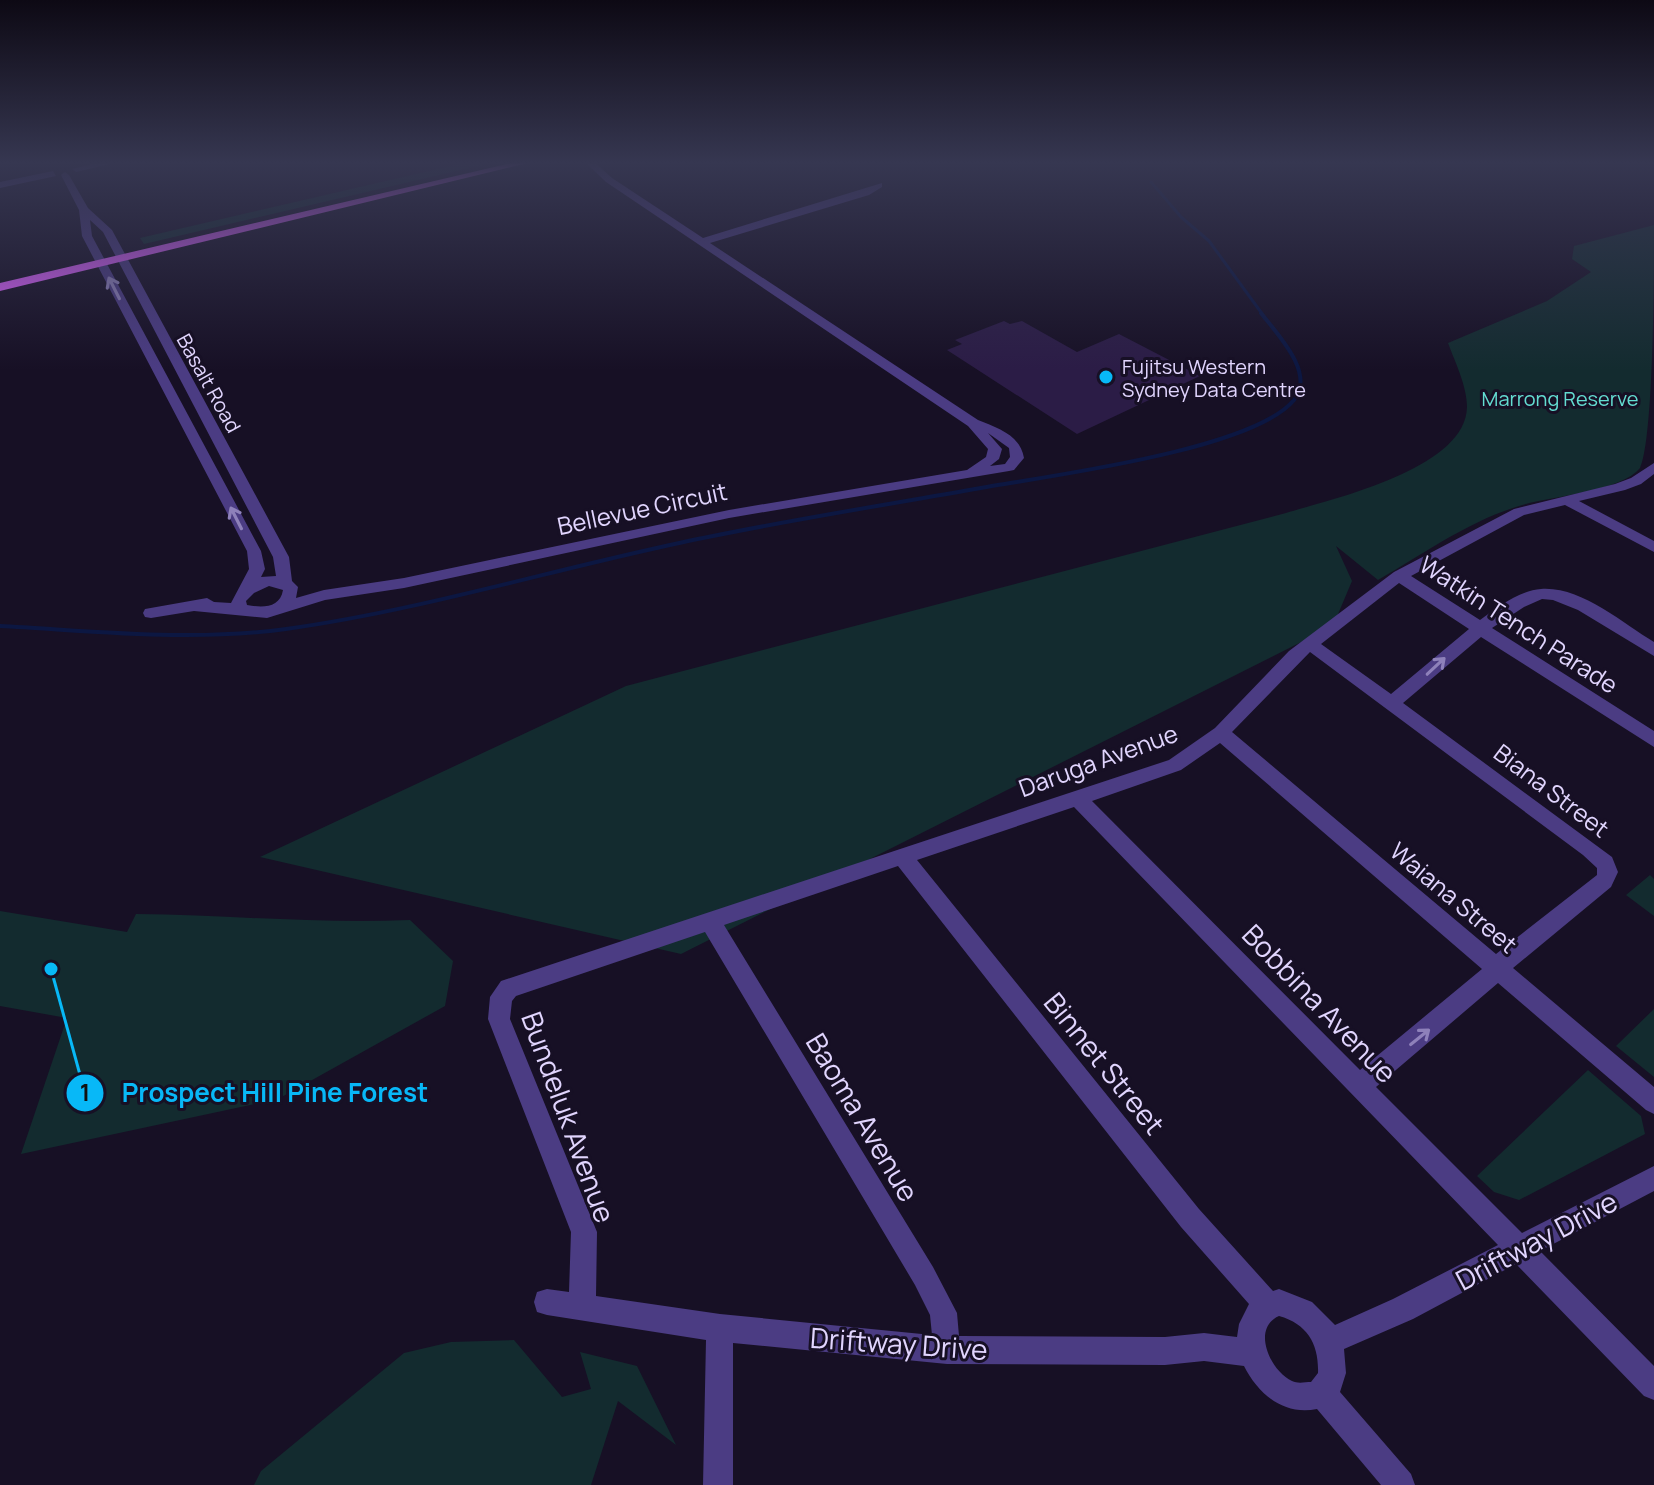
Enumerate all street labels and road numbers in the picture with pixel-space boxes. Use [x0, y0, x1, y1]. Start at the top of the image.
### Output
street label: Basalt Road [171, 329, 247, 437]
street label: Bellevue Circuit [554, 474, 730, 542]
street label: Watkin Tench Parade [1413, 547, 1625, 701]
street label: Daruga Avenue [1014, 716, 1182, 804]
street label: Biana Street [1488, 736, 1616, 844]
street label: Waiana Street [1383, 834, 1525, 960]
street label: Bobbina Avenue [1234, 915, 1406, 1091]
street label: Binnet Street [1036, 984, 1174, 1142]
street label: Bundeluk Avenue [513, 1006, 625, 1228]
street label: Baoma Avenue [798, 1026, 928, 1208]
street label: Driftway Drive [1449, 1181, 1623, 1299]
street label: Driftway Drive [809, 1318, 989, 1368]

